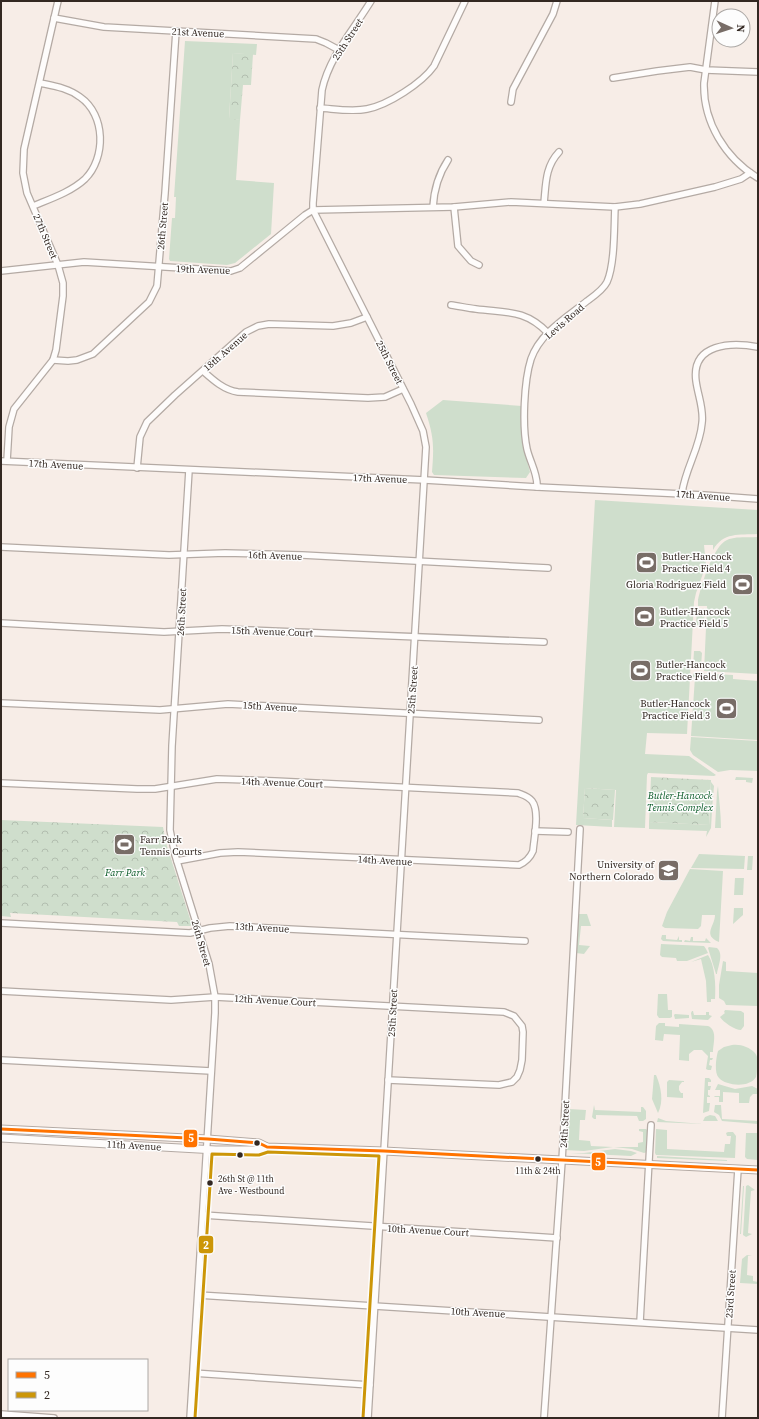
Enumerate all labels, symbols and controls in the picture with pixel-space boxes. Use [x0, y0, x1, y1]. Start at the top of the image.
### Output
north arrow [711, 8, 751, 48]
street label: 25th Street [329, 15, 366, 63]
text: N [733, 24, 748, 33]
street label: 21st Avenue [171, 25, 225, 40]
street label: 26th Street [154, 201, 171, 250]
street label: 27th Street [30, 212, 61, 261]
street label: 19th Avenue [176, 262, 230, 277]
street label: Levis Road [542, 300, 587, 342]
street label: 18th Avenue [201, 329, 250, 374]
street label: 25th Street [373, 338, 406, 387]
street label: 17th Avenue [28, 457, 83, 472]
street label: 17th Avenue [353, 471, 407, 486]
street label: 17th Avenue [675, 487, 731, 504]
street label: 16th Avenue [248, 548, 302, 563]
sports icon: Butler-Hancock Practice Field 4 [634, 549, 660, 575]
place label: Butler-Hancock Practice Field 4 [662, 550, 732, 575]
sports icon: Gloria Rodriguez Field [729, 571, 755, 597]
place label: Gloria Rodriguez Field [626, 578, 726, 591]
street label: 26th Street [174, 587, 189, 636]
sports icon: Butler-Hancock Practice Field 5 [631, 604, 657, 630]
place label: Butler-Hancock Practice Field 5 [660, 605, 730, 630]
street label: 15th Avenue Court [231, 624, 314, 639]
sports icon: Butler-Hancock Practice Field 6 [627, 657, 653, 683]
place label: Butler-Hancock Practice Field 6 [656, 658, 726, 683]
street label: 25th Street [404, 665, 421, 714]
sports icon: Butler-Hancock Practice Field 3 [713, 696, 739, 722]
place label: Butler-Hancock Practice Field 3 [640, 697, 711, 722]
street label: 15th Avenue [242, 699, 297, 714]
street label: 14th Avenue Court [241, 775, 324, 790]
park label: Butler-Hancock Tennis Complex [647, 789, 714, 814]
sports icon: Farr Park Tennis Courts [111, 832, 137, 858]
place label: Farr Park Tennis Courts [140, 833, 202, 858]
street label: 14th Avenue [357, 853, 412, 868]
school or university icon: University of Northern Colorado [656, 857, 682, 883]
place label: University of Northern Colorado [569, 858, 655, 883]
park label: Farr Park [104, 866, 145, 879]
street label: 26th Street [189, 919, 215, 968]
street label: 13th Avenue [234, 920, 289, 935]
street label: 25th Street [385, 988, 400, 1037]
street label: 12th Avenue Court [234, 992, 317, 1009]
street label: 24th Street [557, 1099, 572, 1148]
line badge: 5 [183, 1129, 198, 1148]
text: 5 [188, 1131, 194, 1146]
street label: 11th Avenue [106, 1138, 161, 1153]
unlabelled marker [252, 1138, 262, 1148]
unlabelled marker [235, 1150, 245, 1160]
line badge: 5 [591, 1152, 606, 1171]
marker: 11th & 24th [533, 1154, 543, 1164]
text: 5 [595, 1155, 601, 1170]
place label: 11th & 24th [515, 1165, 561, 1177]
place label: 26th St @ 11th Ave - Westbound [218, 1173, 284, 1197]
marker: 26th St @ 11th Ave - Westbound [205, 1178, 215, 1188]
street label: 10th Avenue Court [387, 1222, 470, 1239]
line badge: 2 [198, 1235, 214, 1254]
text: 2 [203, 1238, 209, 1253]
street label: 23rd Street [722, 1269, 739, 1318]
street label: 10th Avenue [450, 1305, 505, 1320]
legend [8, 1359, 148, 1411]
text: 5 [44, 1367, 50, 1383]
text: 2 [44, 1387, 50, 1403]

